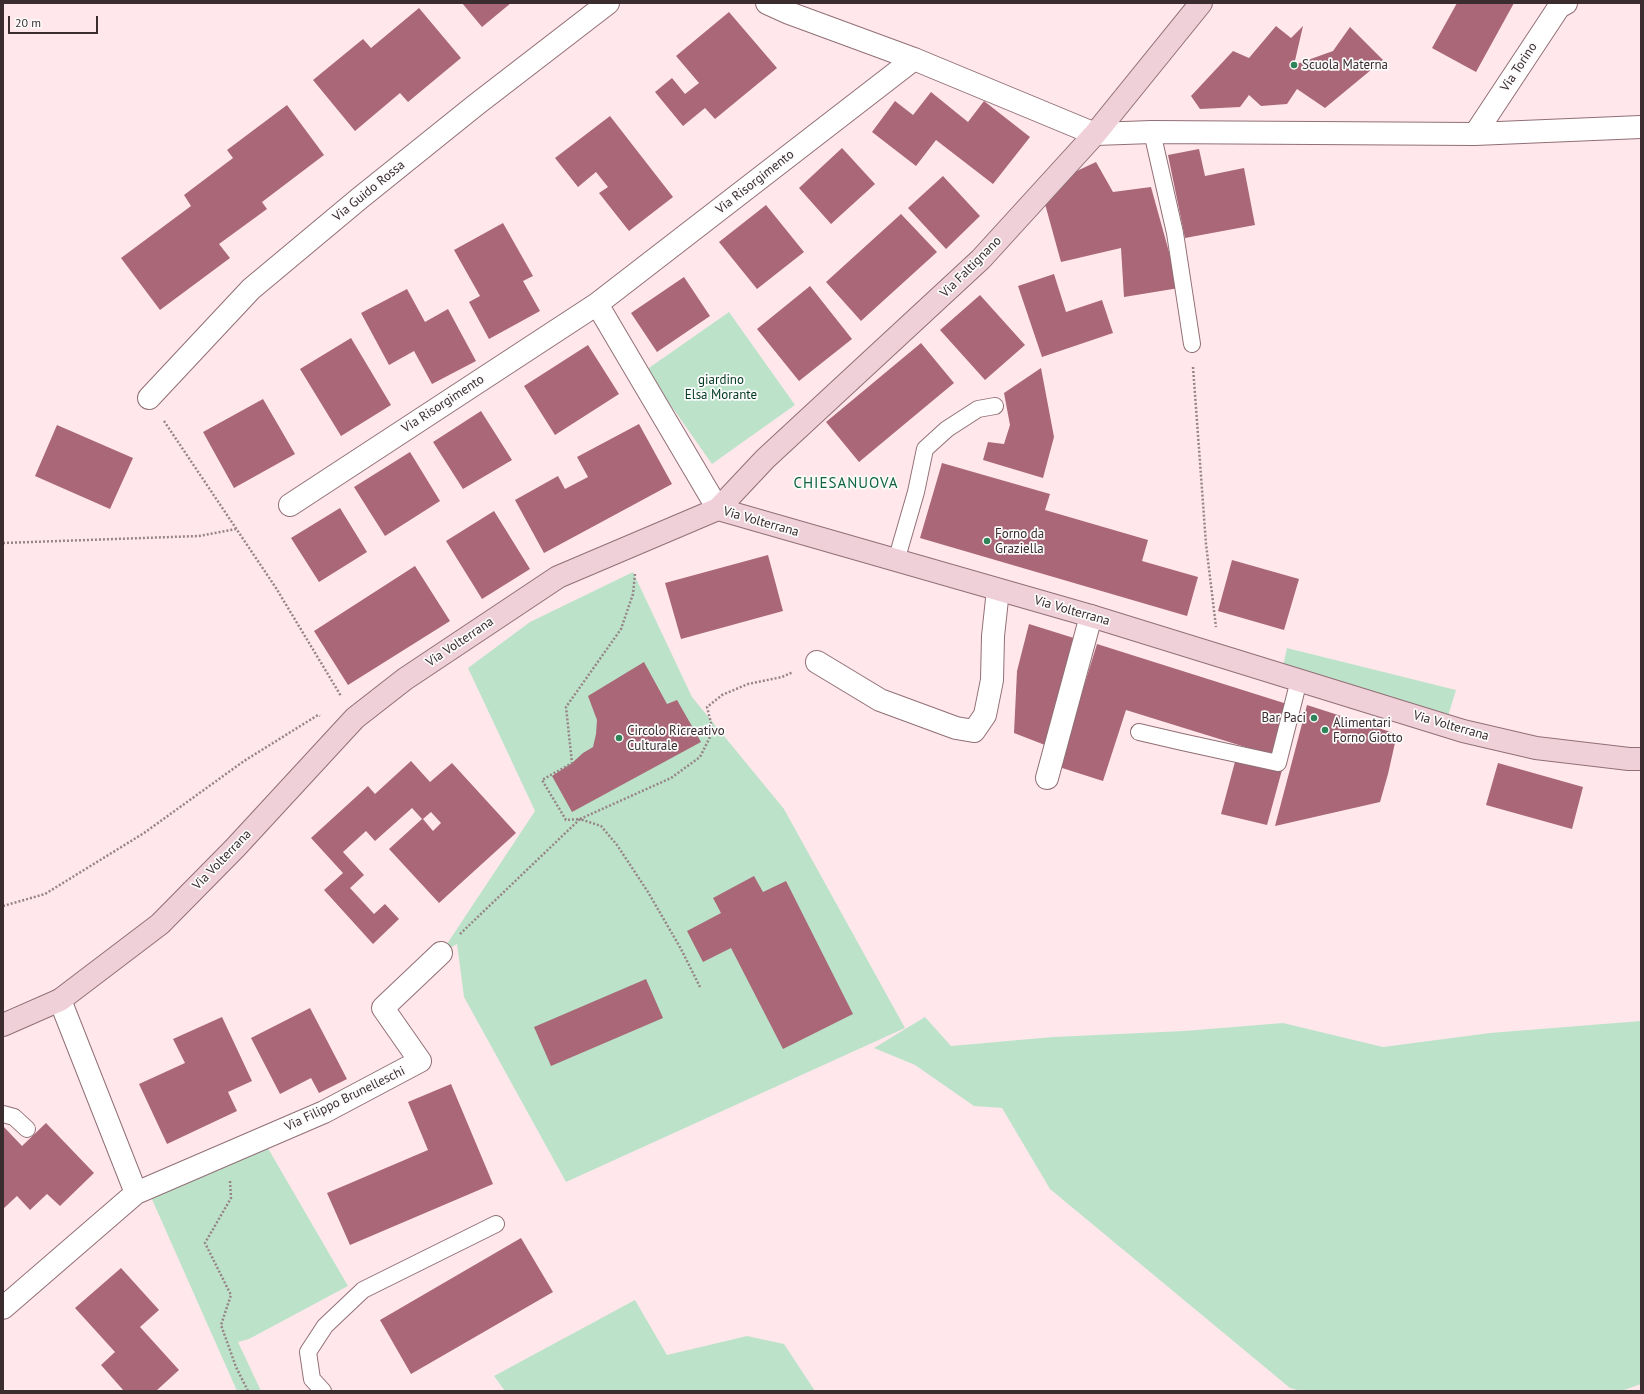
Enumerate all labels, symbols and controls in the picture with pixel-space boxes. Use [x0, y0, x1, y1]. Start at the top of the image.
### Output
scale bar [10, 8, 100, 34]
text: 20 m [15, 15, 41, 30]
street label: Via Torino [1497, 40, 1541, 94]
place label: Scuola Materna [1302, 57, 1388, 73]
marker: Scuola Materna [1289, 60, 1299, 70]
street label: Via Risorgimento [713, 147, 797, 217]
street label: Via Guido Rossa [330, 157, 408, 225]
street label: Via Faltignano [937, 233, 1005, 301]
street label: Via Risorgimento [399, 372, 487, 436]
park label: giardino Elsa Morante [685, 372, 757, 403]
district label: CHIESANUOVA [793, 475, 899, 493]
street label: Via Volterrana [721, 504, 801, 540]
place label: Forno da Graziella [995, 526, 1044, 557]
marker: Forno da Graziella [982, 536, 992, 546]
street label: Via Volterrana [1032, 593, 1112, 629]
street label: Via Volterrana [423, 614, 497, 670]
street label: Via Volterrana [1411, 708, 1491, 744]
place label: Bar Paci [1261, 710, 1306, 726]
marker: Bar Paci [1309, 713, 1319, 723]
place label: Alimentari Forno Giotto [1333, 715, 1403, 746]
place label: Circolo Ricreativo Culturale [627, 723, 725, 754]
marker: Alimentari Forno Giotto [1320, 725, 1330, 735]
marker: Circolo Ricreativo Culturale [614, 733, 624, 743]
street label: Via Volterrana [189, 827, 255, 893]
street label: Via Filippo Brunelleschi [282, 1063, 408, 1135]

